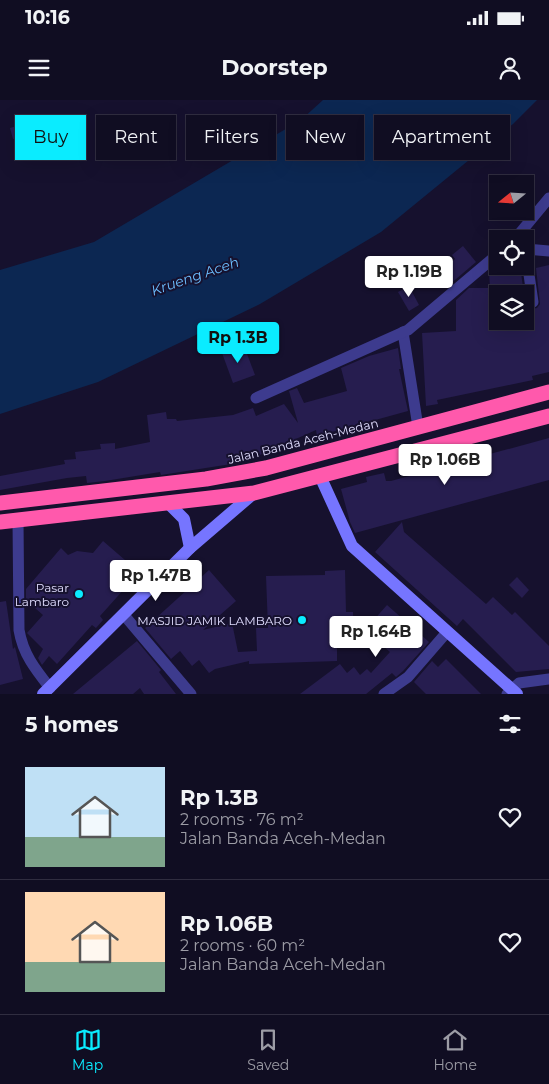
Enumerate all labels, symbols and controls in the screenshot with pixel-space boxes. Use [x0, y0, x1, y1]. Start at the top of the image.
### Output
text: 10:16 [25, 6, 70, 29]
icon: menu [25, 54, 53, 82]
text: Doorstep [221, 54, 328, 81]
icon: person [496, 54, 524, 82]
chip: Buy [15, 115, 86, 160]
chip: Rent [96, 115, 176, 160]
chip: Filters [186, 115, 276, 160]
chip: New [286, 115, 364, 160]
chip: Apartment [374, 115, 510, 160]
north arrow [489, 175, 534, 220]
map controls [489, 175, 534, 330]
button: locate [489, 230, 534, 275]
water label: Krueng Aceh [149, 253, 241, 299]
pin: Rp 1.19B [357, 256, 461, 298]
text: Rp 1.19B [376, 262, 442, 281]
button: layers [489, 285, 534, 330]
pin: Rp 1.3B [192, 322, 284, 364]
text: Rp 1.3B [208, 328, 268, 347]
street label: Jalan Banda Aceh-Medan [225, 415, 380, 467]
pin: Rp 1.06B [393, 444, 497, 486]
text: Rp 1.06B [410, 450, 480, 469]
pin: Rp 1.47B [104, 560, 208, 602]
text: Rp 1.47B [121, 566, 191, 585]
place label: Pasar Lambaro [15, 580, 69, 609]
marker: Pasar Lambaro [73, 588, 85, 600]
place label: MASJID JAMIK LAMBARO [137, 613, 292, 628]
marker: MASJID JAMIK LAMBARO [296, 614, 308, 626]
pin: Rp 1.64B [324, 616, 428, 658]
text: Rp 1.64B [340, 622, 412, 641]
icon: filters [496, 710, 524, 738]
text: 5 homes [25, 712, 118, 737]
text: Rp 1.3B [180, 785, 258, 810]
icon: home [65, 787, 125, 847]
icon: heart [496, 803, 524, 831]
text: 2 rooms · 76 m² [180, 810, 304, 829]
text: Jalan Banda Aceh-Medan [180, 829, 386, 848]
text: Rp 1.06B [180, 911, 273, 936]
icon: home [65, 912, 125, 972]
icon: heart [496, 928, 524, 956]
text: 2 rooms · 60 m² [180, 936, 305, 955]
text: Jalan Banda Aceh-Medan [180, 955, 386, 974]
tab: Map [72, 1026, 103, 1074]
tab: Saved [247, 1026, 289, 1074]
tab: Home [433, 1026, 477, 1074]

